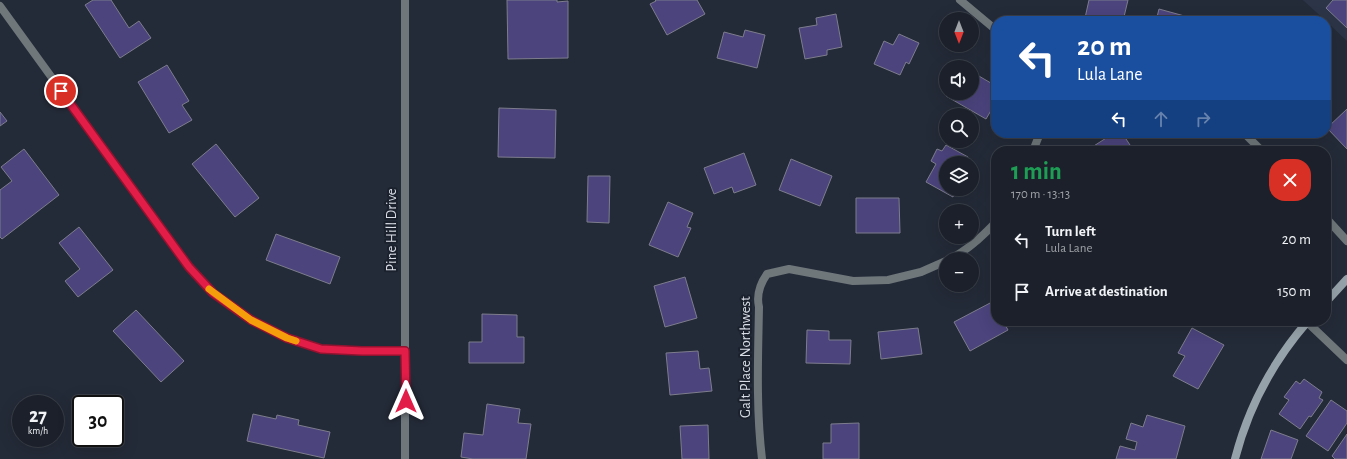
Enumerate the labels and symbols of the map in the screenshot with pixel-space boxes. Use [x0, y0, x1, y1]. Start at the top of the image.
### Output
north arrow [939, 12, 979, 52]
pin [44, 74, 78, 108]
street label: Pine Hill Drive [384, 188, 399, 272]
street label: Galt Place Northwest [738, 296, 753, 418]
position arrow [385, 380, 427, 422]
speed limit sign: 30 [72, 395, 124, 447]

